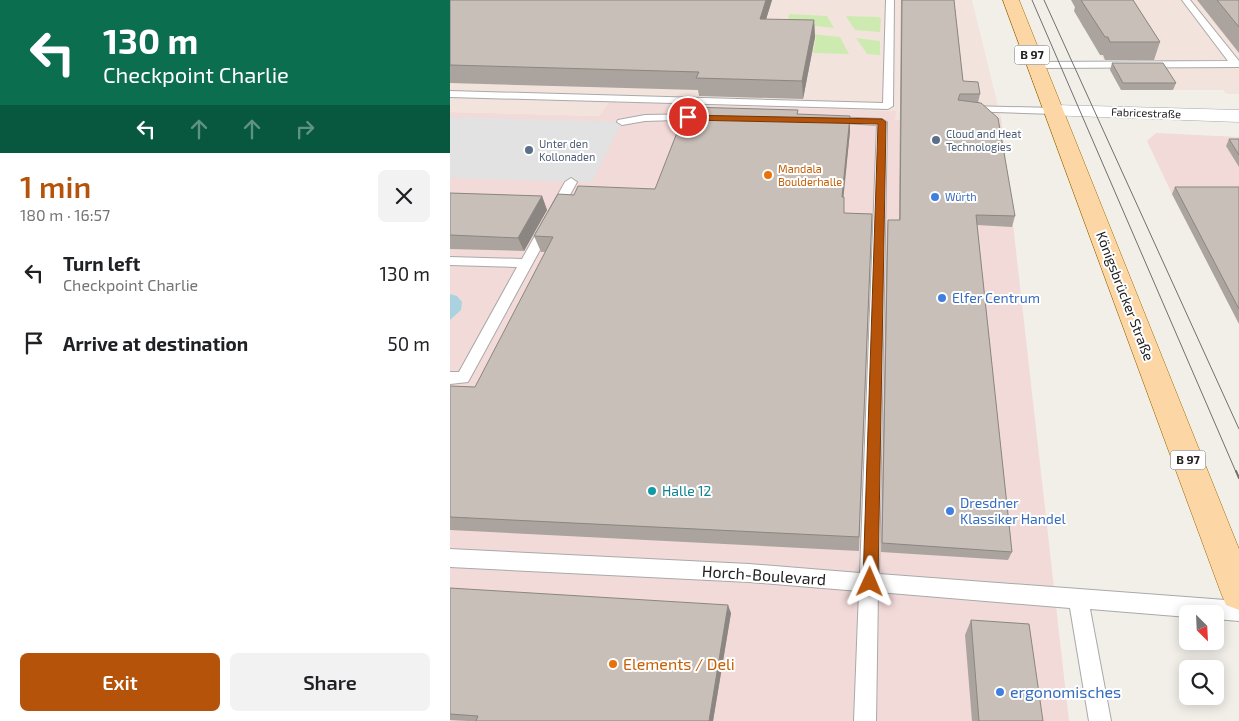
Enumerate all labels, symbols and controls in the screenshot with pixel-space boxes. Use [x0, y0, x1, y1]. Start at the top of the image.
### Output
text: 130 m [103, 19, 198, 61]
icon: left [20, 20, 85, 85]
road number: B 97 [1014, 46, 1050, 64]
text: Checkpoint Charlie [103, 61, 289, 87]
pin [667, 96, 709, 138]
icon: arrive [674, 103, 702, 131]
street label: Fabricestraße [1111, 105, 1181, 120]
icon: left [132, 115, 160, 143]
icon: ahead [185, 115, 213, 143]
icon: ahead [238, 115, 266, 143]
icon: right [291, 115, 319, 143]
place label: Cloud and Heat Technologies [946, 127, 1021, 153]
marker: Cloud and Heat Technologies [930, 134, 942, 146]
place label: Unter den Kollonaden [539, 137, 595, 163]
marker: Unter den Kollonaden [523, 144, 535, 156]
place label: Mandala Boulderhalle [778, 162, 842, 188]
text: 1 min [20, 168, 91, 204]
marker: Mandala Boulderhalle [762, 169, 774, 181]
button: close [378, 170, 430, 222]
place label: Würth [945, 190, 977, 203]
marker: Würth [929, 191, 941, 203]
text: 180 m · 16:57 [20, 205, 110, 224]
street label: Königsbrücker Straße [1093, 229, 1158, 363]
text: Turn left [63, 252, 140, 275]
icon: left [20, 259, 48, 287]
text: 130 m [380, 262, 430, 285]
text: Checkpoint Charlie [63, 275, 198, 294]
place label: Elfer Centrum [952, 289, 1040, 306]
marker: Elfer Centrum [936, 292, 948, 304]
icon: arrive [20, 329, 48, 357]
text: Arrive at destination [63, 332, 248, 355]
text: 50 m [387, 332, 430, 355]
road number: B 97 [1170, 450, 1206, 470]
place label: Halle 12 [662, 482, 712, 499]
marker: Halle 12 [646, 485, 658, 497]
place label: Dresdner Klassiker Handel [960, 494, 1066, 527]
marker: Dresdner Klassiker Handel [944, 505, 956, 517]
position arrow [843, 555, 895, 607]
street label: Horch-Boulevard [701, 561, 827, 588]
north arrow [1179, 605, 1224, 650]
map controls [1179, 605, 1224, 705]
button: Exit [20, 653, 220, 711]
button: Share [230, 653, 430, 711]
place label: Elements / Deli [623, 654, 735, 673]
marker: Elements / Deli [607, 658, 619, 670]
button: search [1179, 660, 1224, 705]
place label: ergonomisches [1010, 682, 1121, 701]
marker: ergonomisches [994, 686, 1006, 698]

